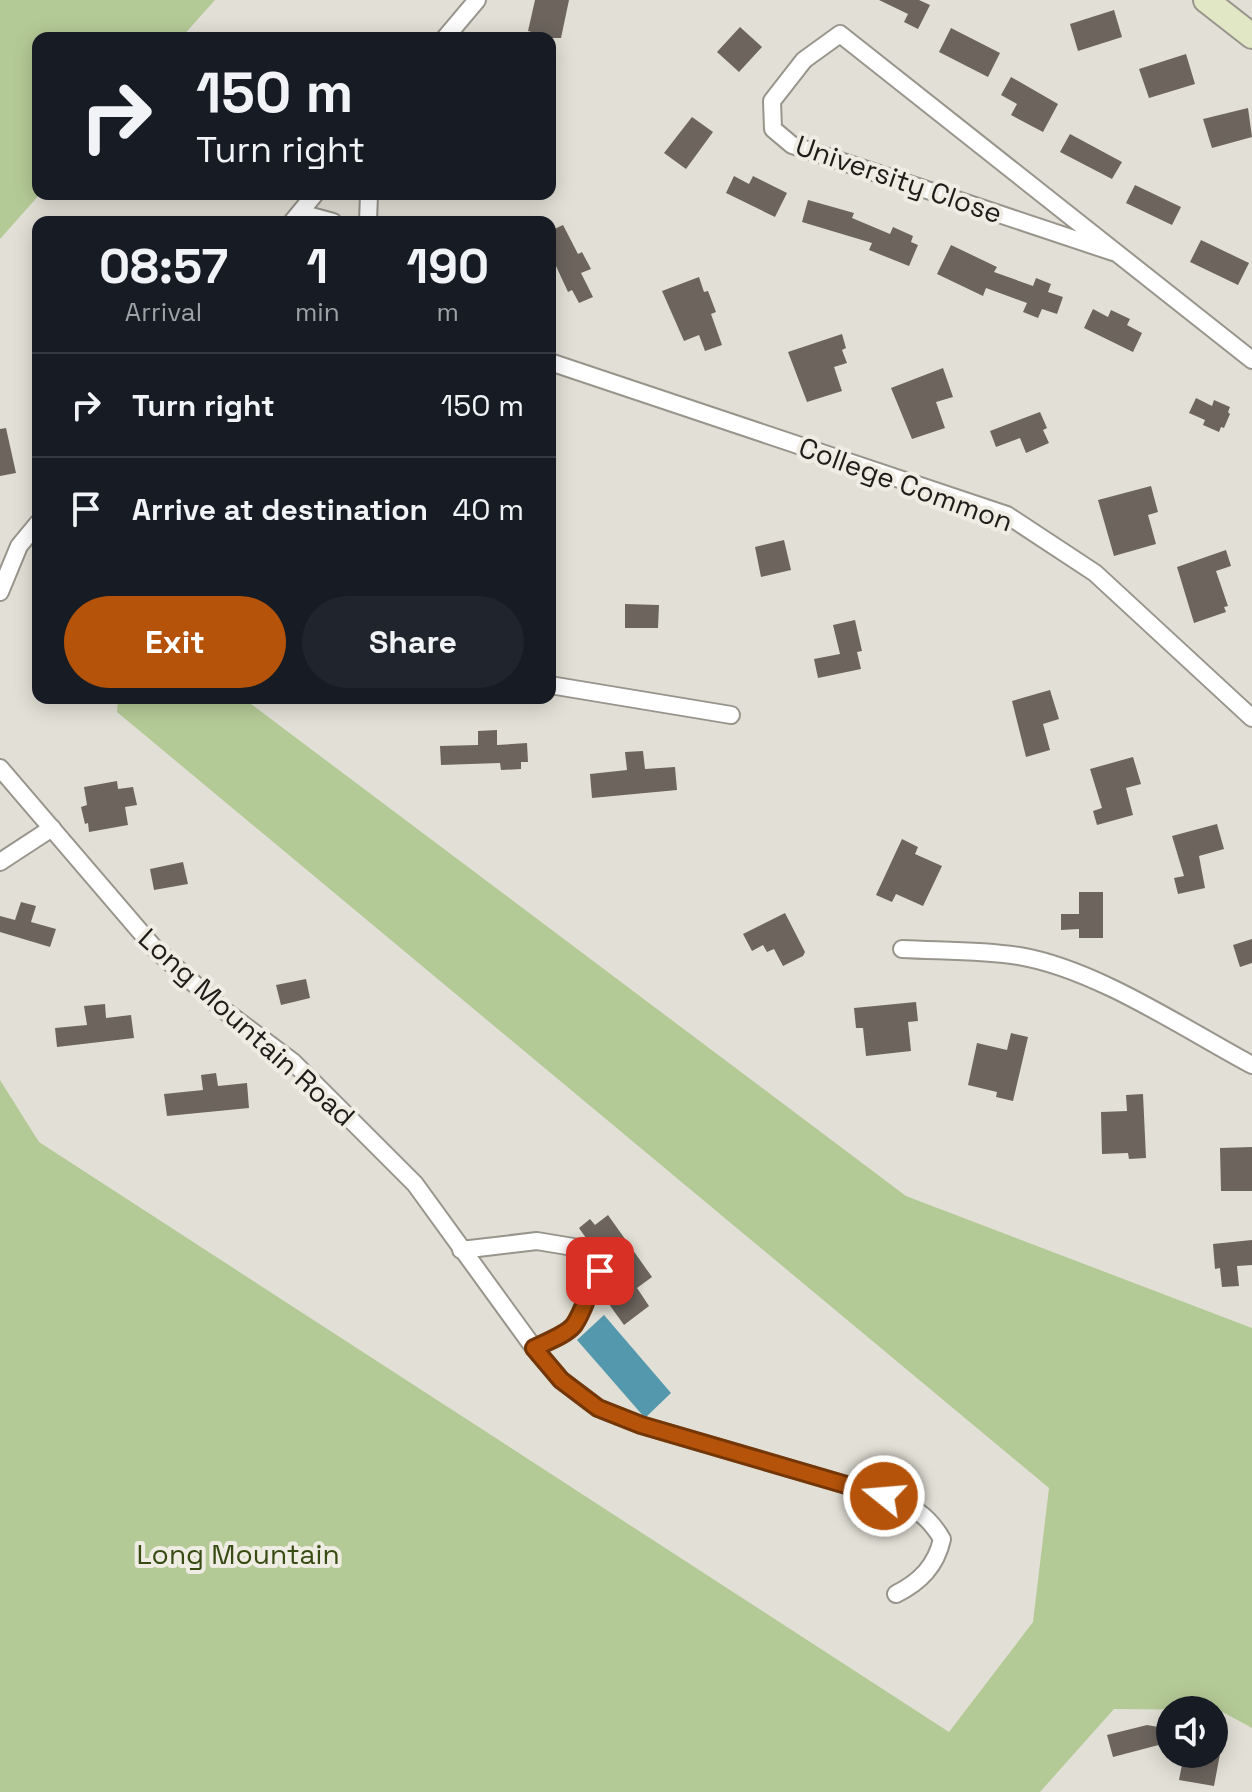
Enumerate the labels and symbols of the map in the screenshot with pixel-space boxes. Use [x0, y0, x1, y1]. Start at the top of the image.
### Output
street label: University Close [791, 127, 1007, 231]
street label: College Common [794, 429, 1018, 539]
street label: Long Mountain Road [131, 920, 363, 1134]
pin [566, 1237, 634, 1305]
position arrow [842, 1454, 926, 1538]
park label: Long Mountain [136, 1536, 340, 1572]

